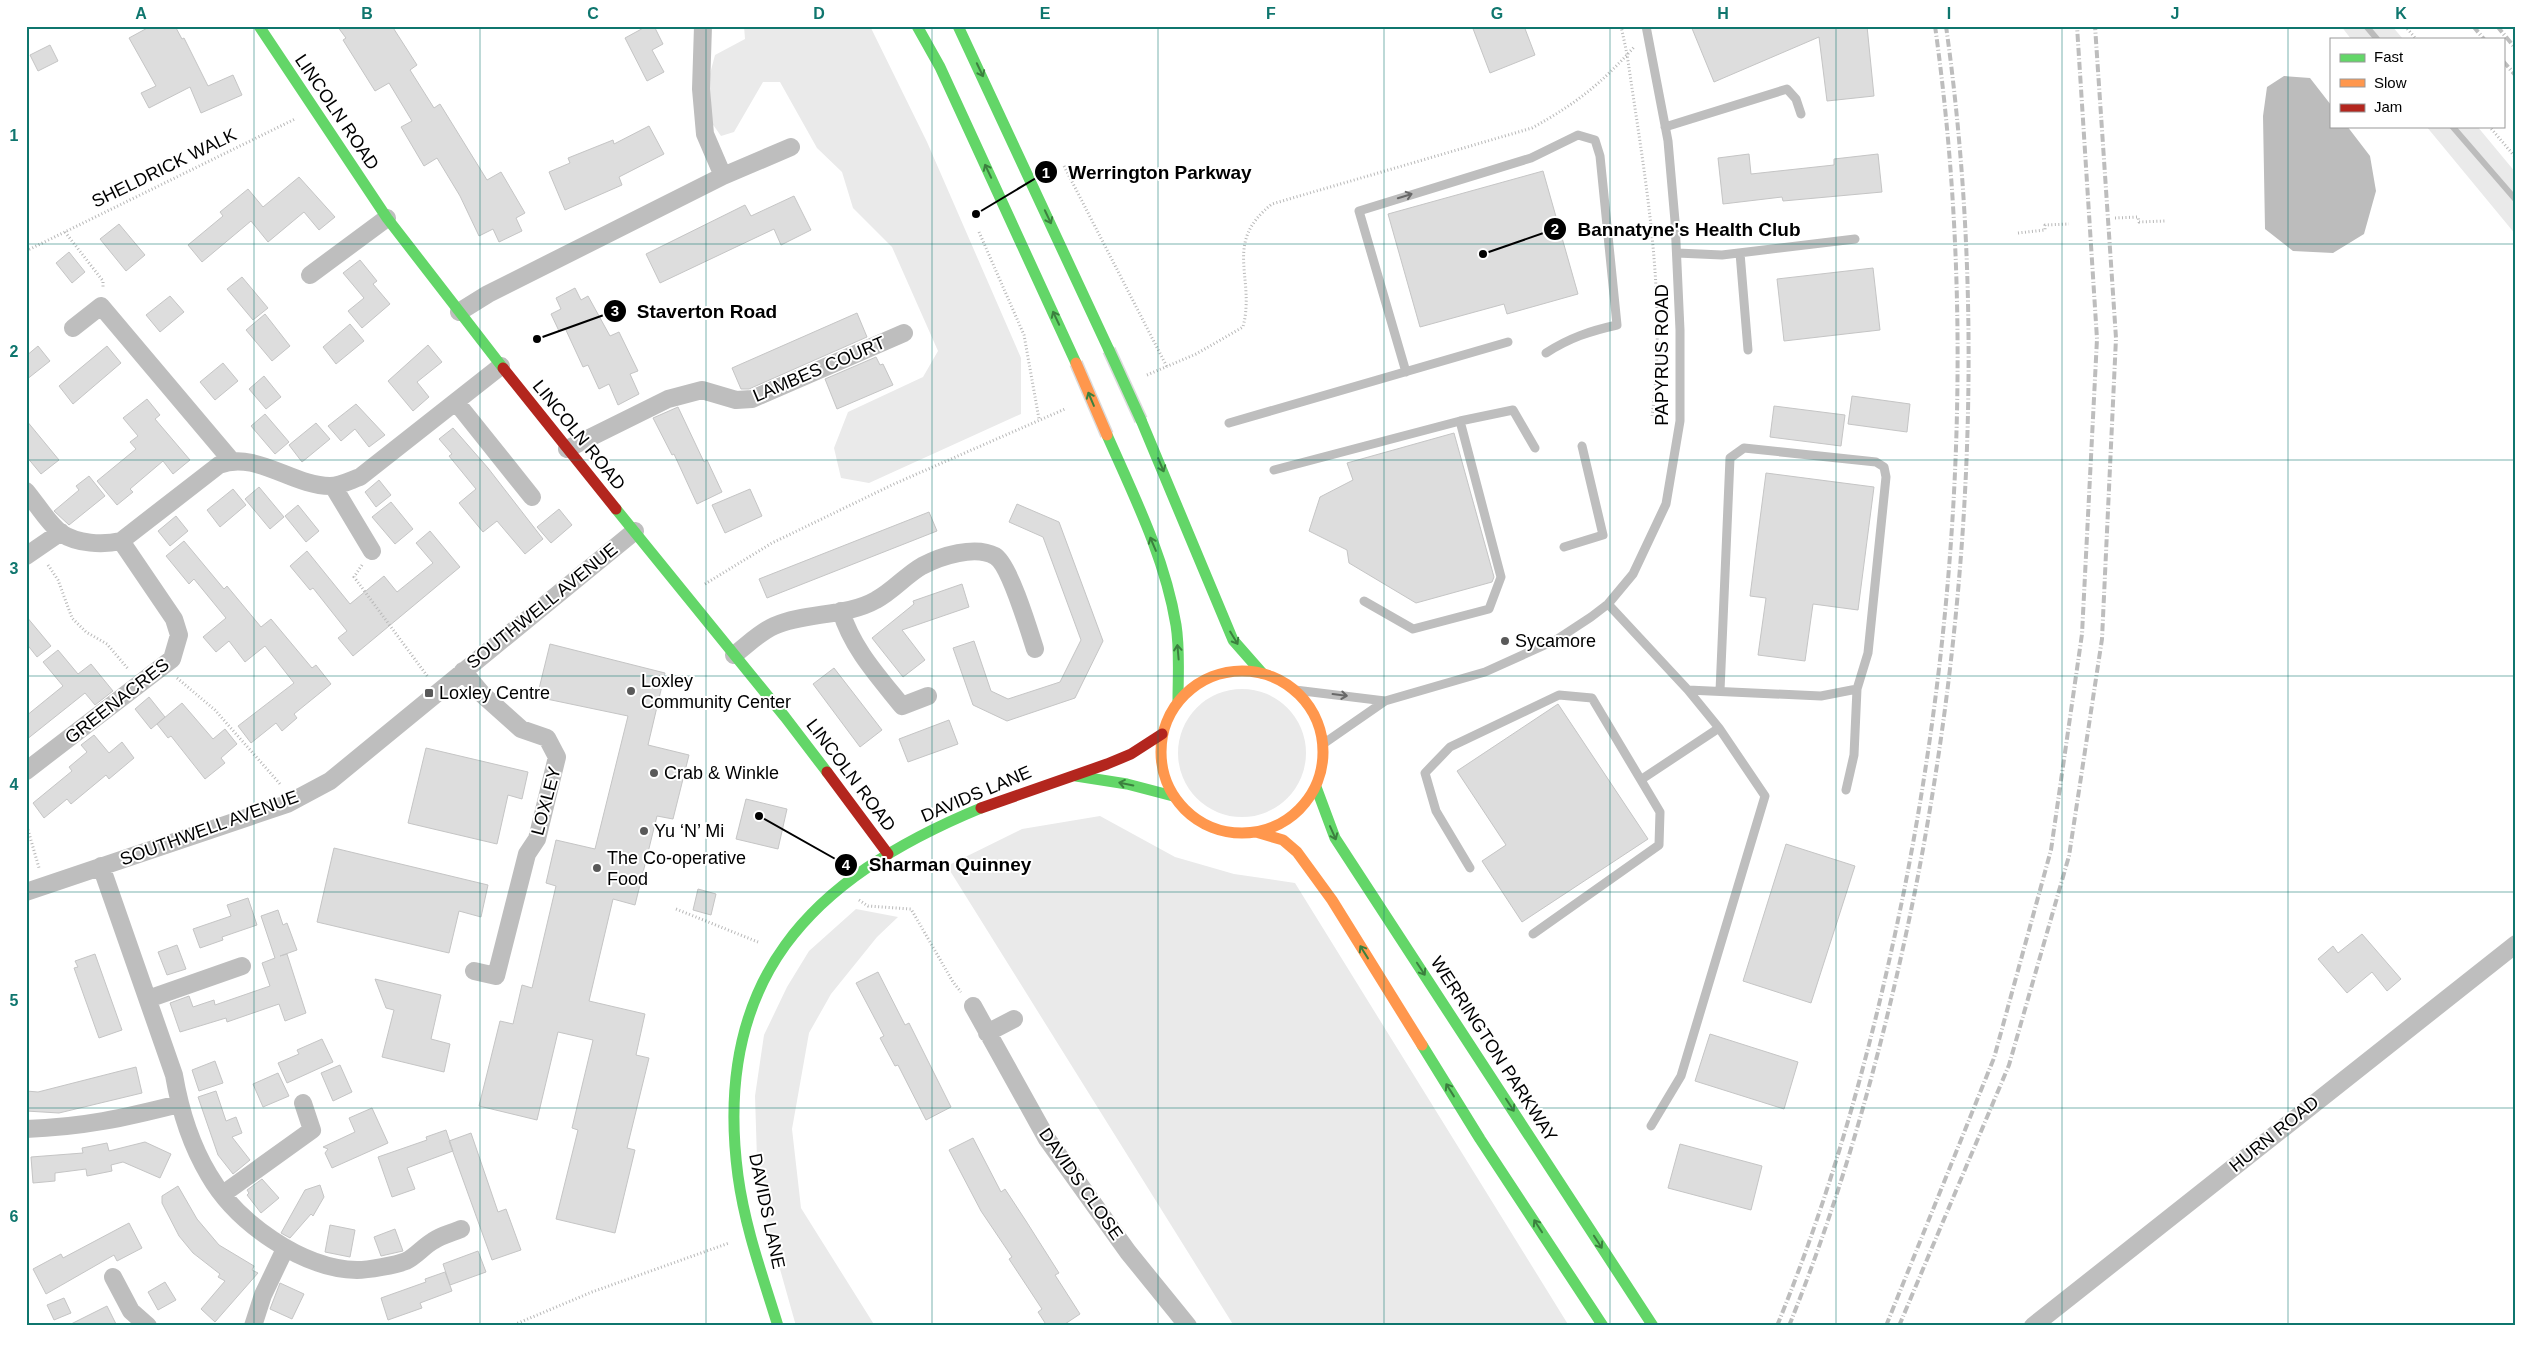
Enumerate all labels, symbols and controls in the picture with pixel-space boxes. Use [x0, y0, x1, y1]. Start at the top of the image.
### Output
text: A [135, 5, 147, 22]
text: B [361, 5, 373, 22]
text: C [587, 5, 599, 22]
text: D [813, 5, 825, 22]
text: E [1040, 5, 1051, 22]
text: F [1266, 5, 1276, 22]
text: G [1491, 5, 1503, 22]
text: H [1717, 5, 1729, 22]
text: I [1947, 5, 1951, 22]
text: J [2171, 5, 2179, 22]
text: K [2395, 5, 2407, 22]
legend [2330, 38, 2504, 128]
text: Fast [2374, 48, 2404, 65]
street label: LINCOLN ROAD [291, 50, 383, 174]
one-way arrow [976, 62, 985, 77]
text: Slow [2374, 74, 2407, 91]
text: Jam [2374, 98, 2402, 115]
street label: SHELDRICK WALK [88, 124, 240, 212]
text: 1 [10, 127, 19, 144]
callout: Werrington Parkway [1033, 155, 1262, 189]
text: Werrington Parkway [1068, 162, 1252, 183]
one-way arrow [982, 164, 992, 179]
text: 1 [1042, 164, 1050, 181]
one-way arrow [1397, 191, 1413, 200]
one-way arrow [1044, 209, 1053, 224]
callout: Bannatyne's Health Club [1543, 212, 1811, 246]
text: Bannatyne's Health Club [1577, 219, 1801, 240]
text: 2 [1551, 220, 1559, 237]
street label: PAPYRUS ROAD [1652, 284, 1672, 426]
callout: Staverton Road [602, 294, 788, 328]
text: Staverton Road [637, 301, 777, 322]
text: 3 [611, 302, 619, 319]
one-way arrow [1050, 311, 1060, 326]
street label: LAMBES COURT [750, 332, 888, 406]
text: 2 [10, 343, 19, 360]
street label: LINCOLN ROAD [529, 376, 629, 494]
one-way arrow [1086, 392, 1096, 407]
one-way arrow [1156, 457, 1166, 472]
one-way arrow [1148, 537, 1158, 552]
street label: SOUTHWELL AVENUE [463, 539, 621, 673]
text: 3 [10, 560, 19, 577]
one-way arrow [1229, 631, 1239, 645]
place label: Sycamore [1515, 631, 1596, 651]
marker: Sycamore [1499, 635, 1511, 647]
one-way arrow [1174, 645, 1183, 661]
street label: GREENACRES [61, 654, 173, 748]
place label: Loxley Community Center [641, 671, 791, 712]
place label: Loxley Centre [439, 683, 550, 703]
marker: Loxley Community Center [625, 685, 637, 697]
marker: Loxley Centre [423, 687, 435, 699]
one-way arrow [1332, 690, 1348, 700]
street label: LINCOLN ROAD [802, 715, 900, 835]
street label: DAVIDS LANE [918, 762, 1034, 826]
place label: Crab & Winkle [664, 763, 779, 783]
street label: LOXLEY [527, 765, 565, 837]
marker: Crab & Winkle [648, 767, 660, 779]
text: 4 [10, 776, 19, 793]
one-way arrow [1118, 779, 1134, 789]
street label: SOUTHWELL AVENUE [117, 786, 301, 870]
place label: Yu ‘N’ Mi [654, 821, 724, 841]
marker: Yu ‘N’ Mi [638, 825, 650, 837]
one-way arrow [1329, 825, 1339, 840]
place label: The Co-operative Food [607, 848, 746, 889]
callout: Sharman Quinney [834, 848, 1041, 882]
text: Sharman Quinney [869, 854, 1032, 875]
text: 4 [842, 856, 851, 873]
marker: The Co-operative Food [591, 862, 603, 874]
one-way arrow [1359, 945, 1369, 959]
street label: WERRINGTON PARKWAY [1427, 953, 1561, 1145]
one-way arrow [1416, 962, 1426, 976]
text: 5 [10, 992, 19, 1009]
one-way arrow [1445, 1083, 1455, 1097]
street label: HURN ROAD [2225, 1092, 2323, 1176]
one-way arrow [1505, 1098, 1515, 1112]
street label: DAVIDS CLOSE [1035, 1124, 1127, 1244]
street label: DAVIDS LANE [745, 1151, 789, 1271]
text: 6 [10, 1208, 19, 1225]
one-way arrow [1533, 1220, 1543, 1234]
one-way arrow [1593, 1234, 1603, 1248]

